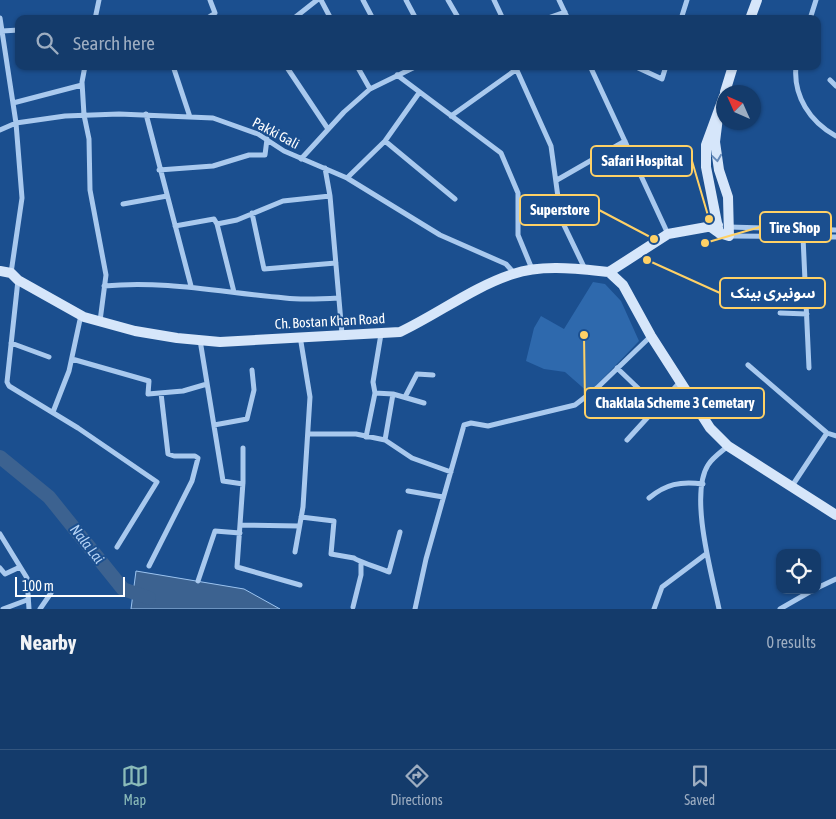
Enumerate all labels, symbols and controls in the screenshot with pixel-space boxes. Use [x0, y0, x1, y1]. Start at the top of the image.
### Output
search box [15, 15, 821, 70]
icon: search [33, 29, 61, 57]
text: Search here [73, 32, 155, 54]
north arrow [716, 85, 761, 130]
street label: Pakki Gali [250, 114, 302, 152]
callout: Safari Hospital [591, 146, 692, 176]
text: Safari Hospital [601, 152, 684, 169]
one-way arrow [712, 153, 722, 162]
callout: Superstore [520, 195, 599, 225]
text: Superstore [530, 201, 590, 218]
callout: Tire Shop [760, 212, 831, 242]
text: Tire Shop [770, 219, 820, 236]
callout: سونیری بینک [720, 278, 825, 308]
text: سونیری بینک [730, 284, 816, 302]
street label: Ch. Bostan Khan Road [274, 310, 386, 332]
callout: Chaklala Scheme 3 Cemetary [585, 388, 764, 418]
text: Chaklala Scheme 3 Cemetary [595, 394, 755, 411]
water label: Nala Lai [67, 521, 108, 567]
map controls [776, 549, 821, 594]
button: locate [776, 549, 821, 594]
scale bar [15, 574, 125, 597]
text: 100 m [22, 578, 54, 594]
text: Nearby [20, 630, 76, 654]
text: 0 results [766, 633, 816, 651]
tab: Map [121, 762, 149, 808]
tab: Directions [390, 762, 443, 808]
tab: Saved [684, 762, 715, 808]

